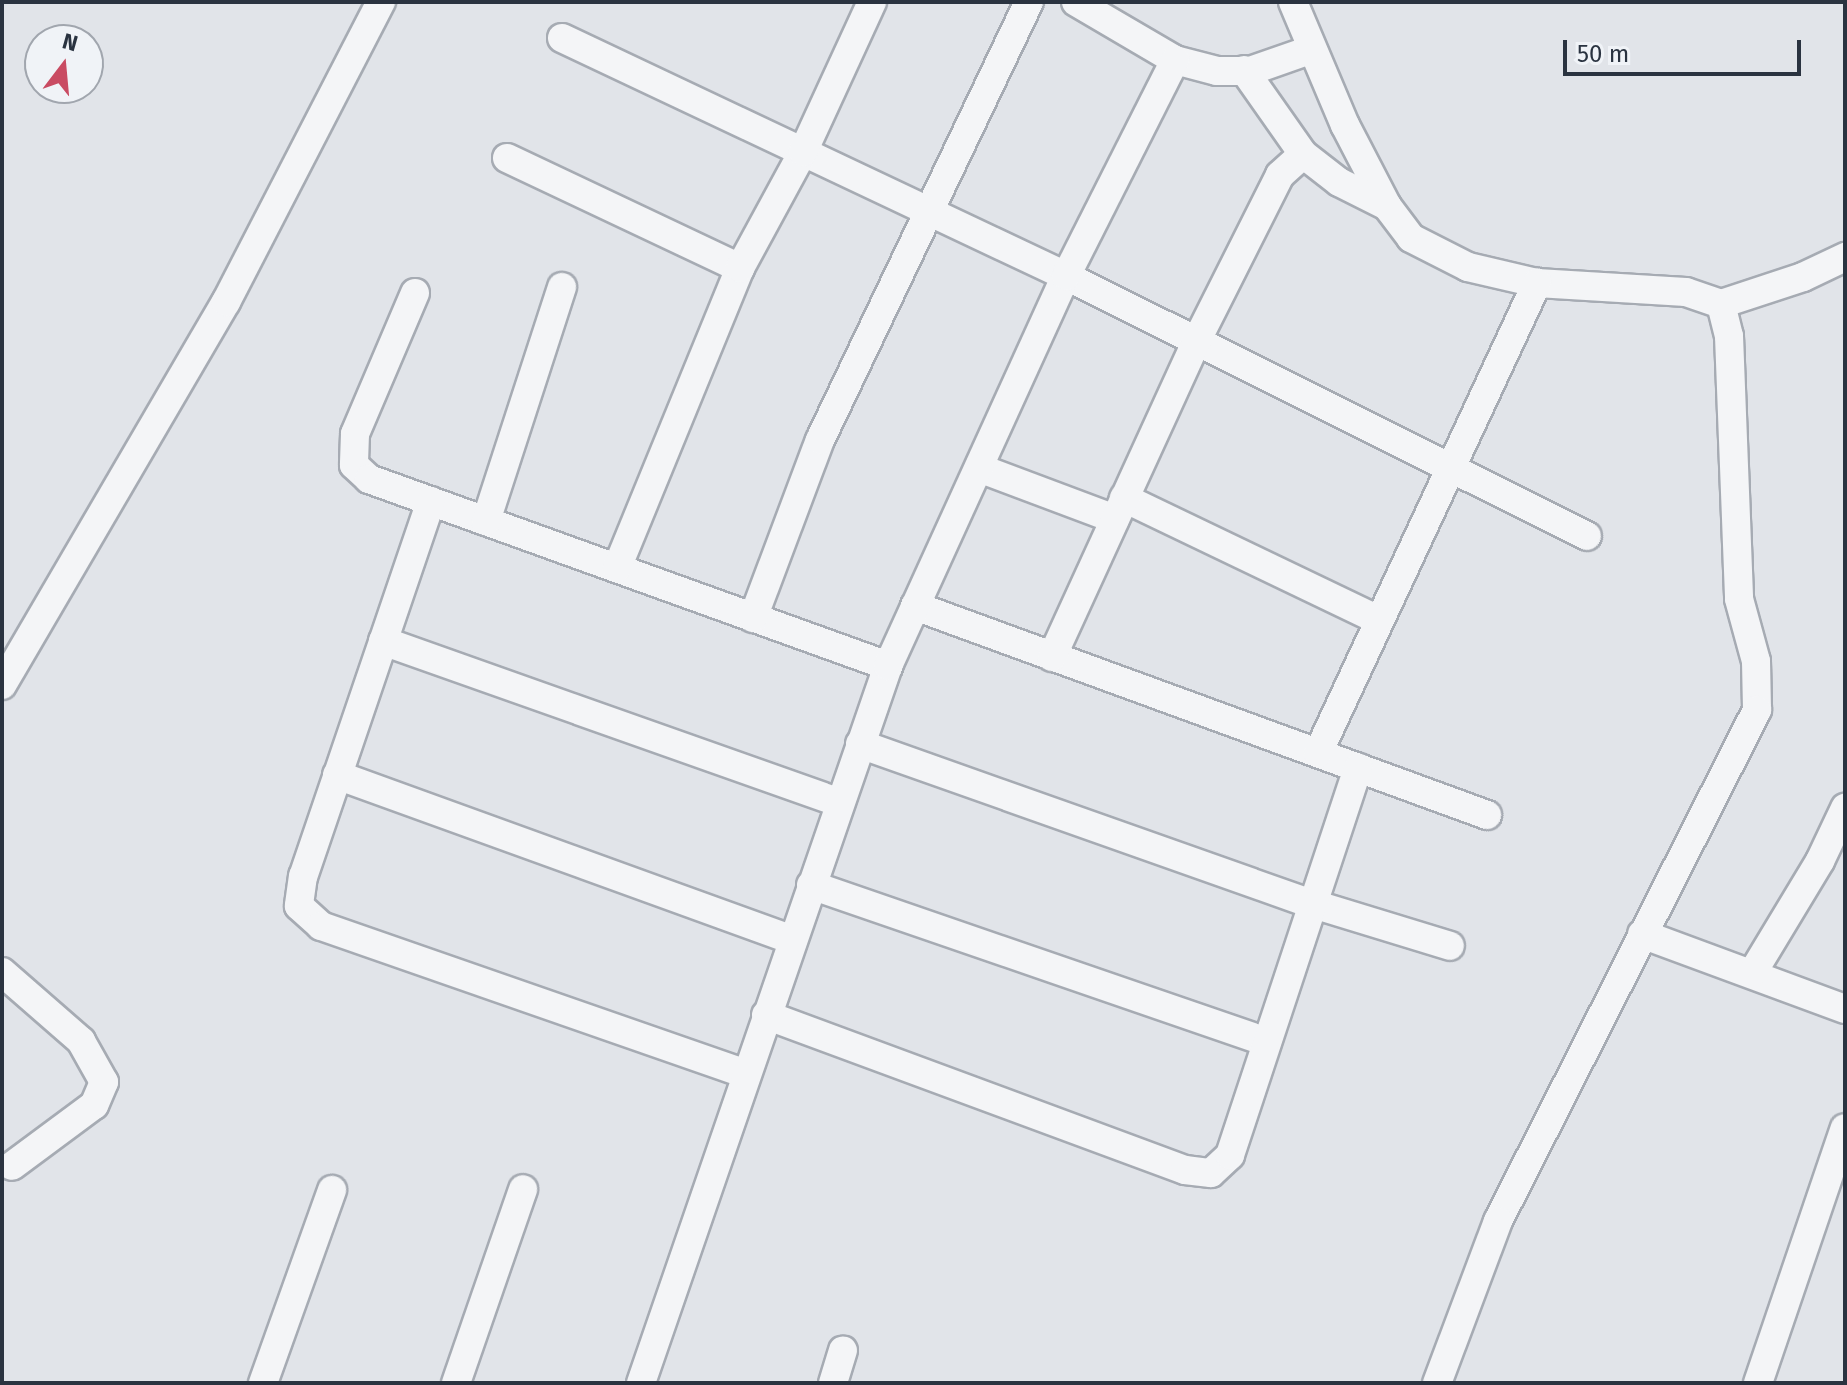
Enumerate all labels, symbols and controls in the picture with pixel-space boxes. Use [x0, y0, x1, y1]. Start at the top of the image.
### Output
north arrow [24, 24, 104, 104]
scale bar [1567, 24, 1805, 74]
text: N [59, 27, 81, 57]
text: 50 m [1577, 40, 1629, 68]

